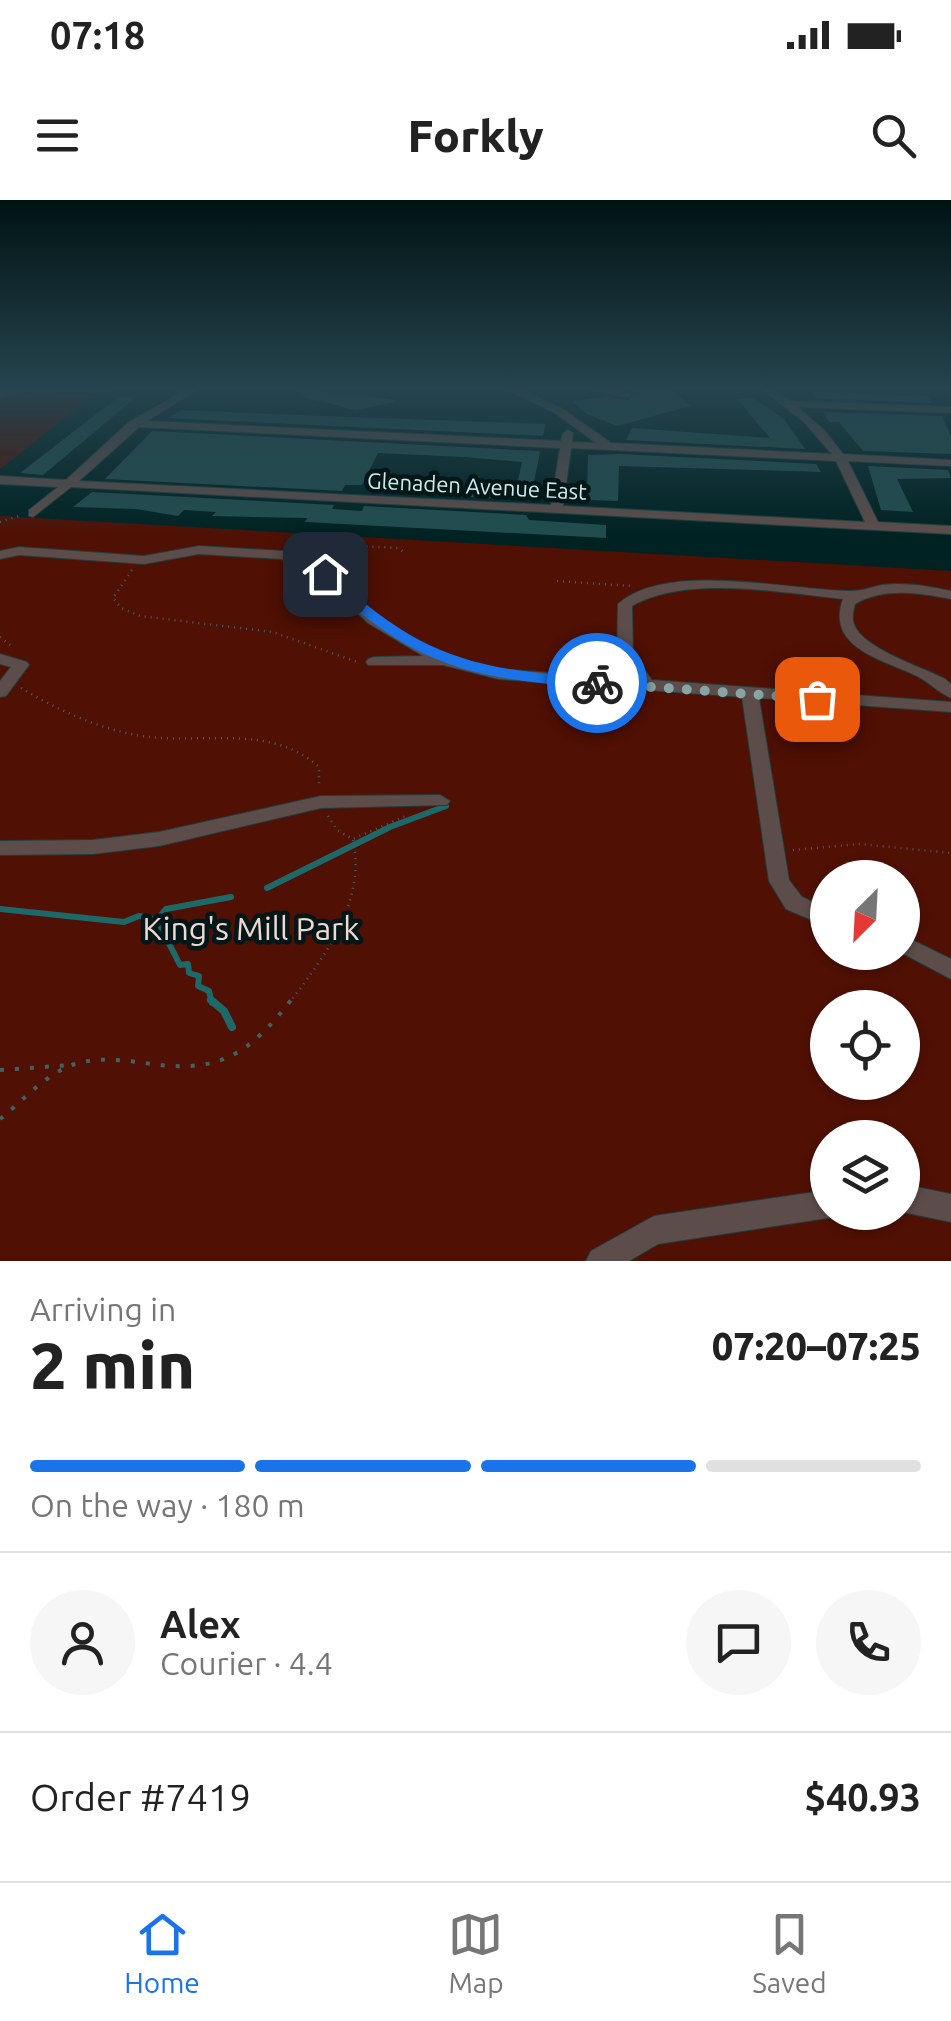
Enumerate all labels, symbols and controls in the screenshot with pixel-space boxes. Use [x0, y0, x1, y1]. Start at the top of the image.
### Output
text: 07:18 [50, 14, 145, 56]
icon: menu [30, 108, 85, 163]
icon: search [866, 108, 921, 163]
text: Forkly [407, 110, 544, 161]
street label: Glenaden Avenue East [367, 467, 588, 504]
pin [283, 532, 368, 617]
icon: home [298, 547, 353, 602]
courier [547, 633, 647, 733]
icon: bike [570, 656, 625, 711]
pin [775, 657, 860, 742]
icon: bag [790, 672, 845, 727]
north arrow [810, 860, 920, 970]
map controls [810, 860, 920, 1230]
park label: King's Mill Park [143, 910, 359, 946]
button: locate [810, 990, 920, 1100]
button: layers [810, 1120, 920, 1230]
text: Arriving in [30, 1291, 176, 1327]
text: 07:20–07:25 [712, 1325, 921, 1367]
text: 2 min [30, 1328, 195, 1401]
text: On the way · 180 m [30, 1487, 305, 1523]
button: person [30, 1590, 135, 1695]
button: chat [686, 1590, 791, 1695]
button: phone [816, 1590, 921, 1695]
text: Alex [160, 1603, 241, 1645]
text: Courier · 4.4 [160, 1645, 333, 1681]
text: Order #7419 [30, 1776, 251, 1818]
text: $40.93 [804, 1776, 921, 1818]
tab: Home [124, 1907, 200, 1998]
tab: Map [448, 1907, 504, 1998]
tab: Saved [752, 1907, 827, 1998]

